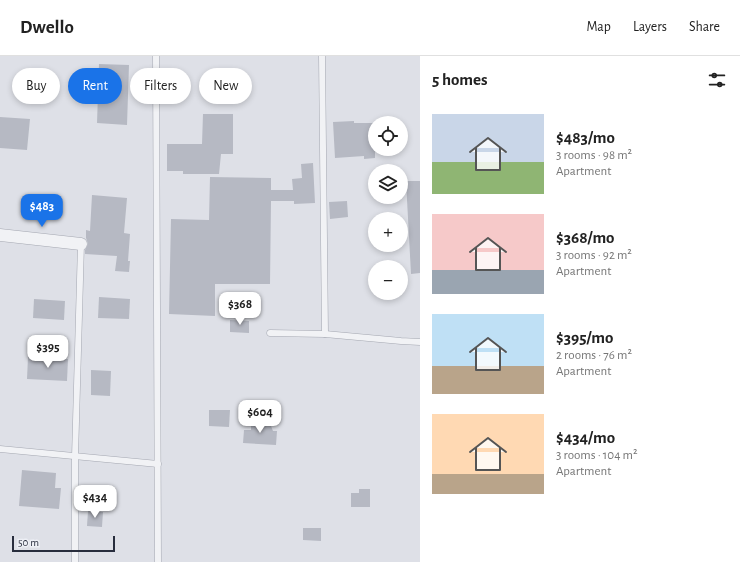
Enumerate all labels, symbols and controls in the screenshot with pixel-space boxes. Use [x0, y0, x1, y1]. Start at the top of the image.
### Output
text: Dwello [20, 18, 74, 37]
text: Map [586, 20, 611, 34]
text: Layers [633, 20, 667, 34]
text: Share [689, 20, 720, 34]
chip: Buy [12, 68, 60, 104]
chip: Rent [68, 68, 122, 104]
chip: Filters [130, 68, 191, 104]
chip: New [199, 68, 252, 104]
icon: filters [706, 69, 728, 91]
text: 5 homes [432, 71, 488, 88]
map controls [368, 116, 408, 300]
button: locate [368, 116, 408, 156]
text: $483/mo [556, 129, 615, 146]
icon: home [464, 130, 512, 178]
text: 3 rooms · 98 m² [556, 149, 632, 162]
button: layers [368, 164, 408, 204]
text: Apartment [556, 165, 611, 178]
pin: $483 [18, 194, 66, 228]
text: $483 [30, 200, 54, 213]
button: + [368, 212, 408, 252]
text: $368/mo [556, 229, 615, 246]
icon: home [464, 230, 512, 278]
text: 3 rooms · 92 m² [556, 249, 632, 262]
button: − [368, 260, 408, 300]
text: Apartment [556, 265, 611, 278]
pin: $368 [216, 292, 264, 326]
text: $368 [228, 298, 252, 311]
text: $395/mo [556, 329, 613, 346]
icon: home [464, 330, 512, 378]
pin: $395 [24, 335, 72, 369]
text: $395 [36, 341, 60, 354]
text: 2 rooms · 76 m² [556, 349, 632, 362]
text: Apartment [556, 365, 611, 378]
pin: $604 [236, 400, 284, 434]
text: $604 [247, 406, 273, 419]
text: $434/mo [556, 429, 615, 446]
icon: home [464, 430, 512, 478]
text: 3 rooms · 104 m² [556, 449, 637, 462]
text: Apartment [556, 465, 611, 478]
pin: $434 [71, 485, 119, 519]
text: $434 [83, 491, 107, 504]
scale bar [12, 534, 115, 553]
text: 50 m [18, 537, 39, 548]

